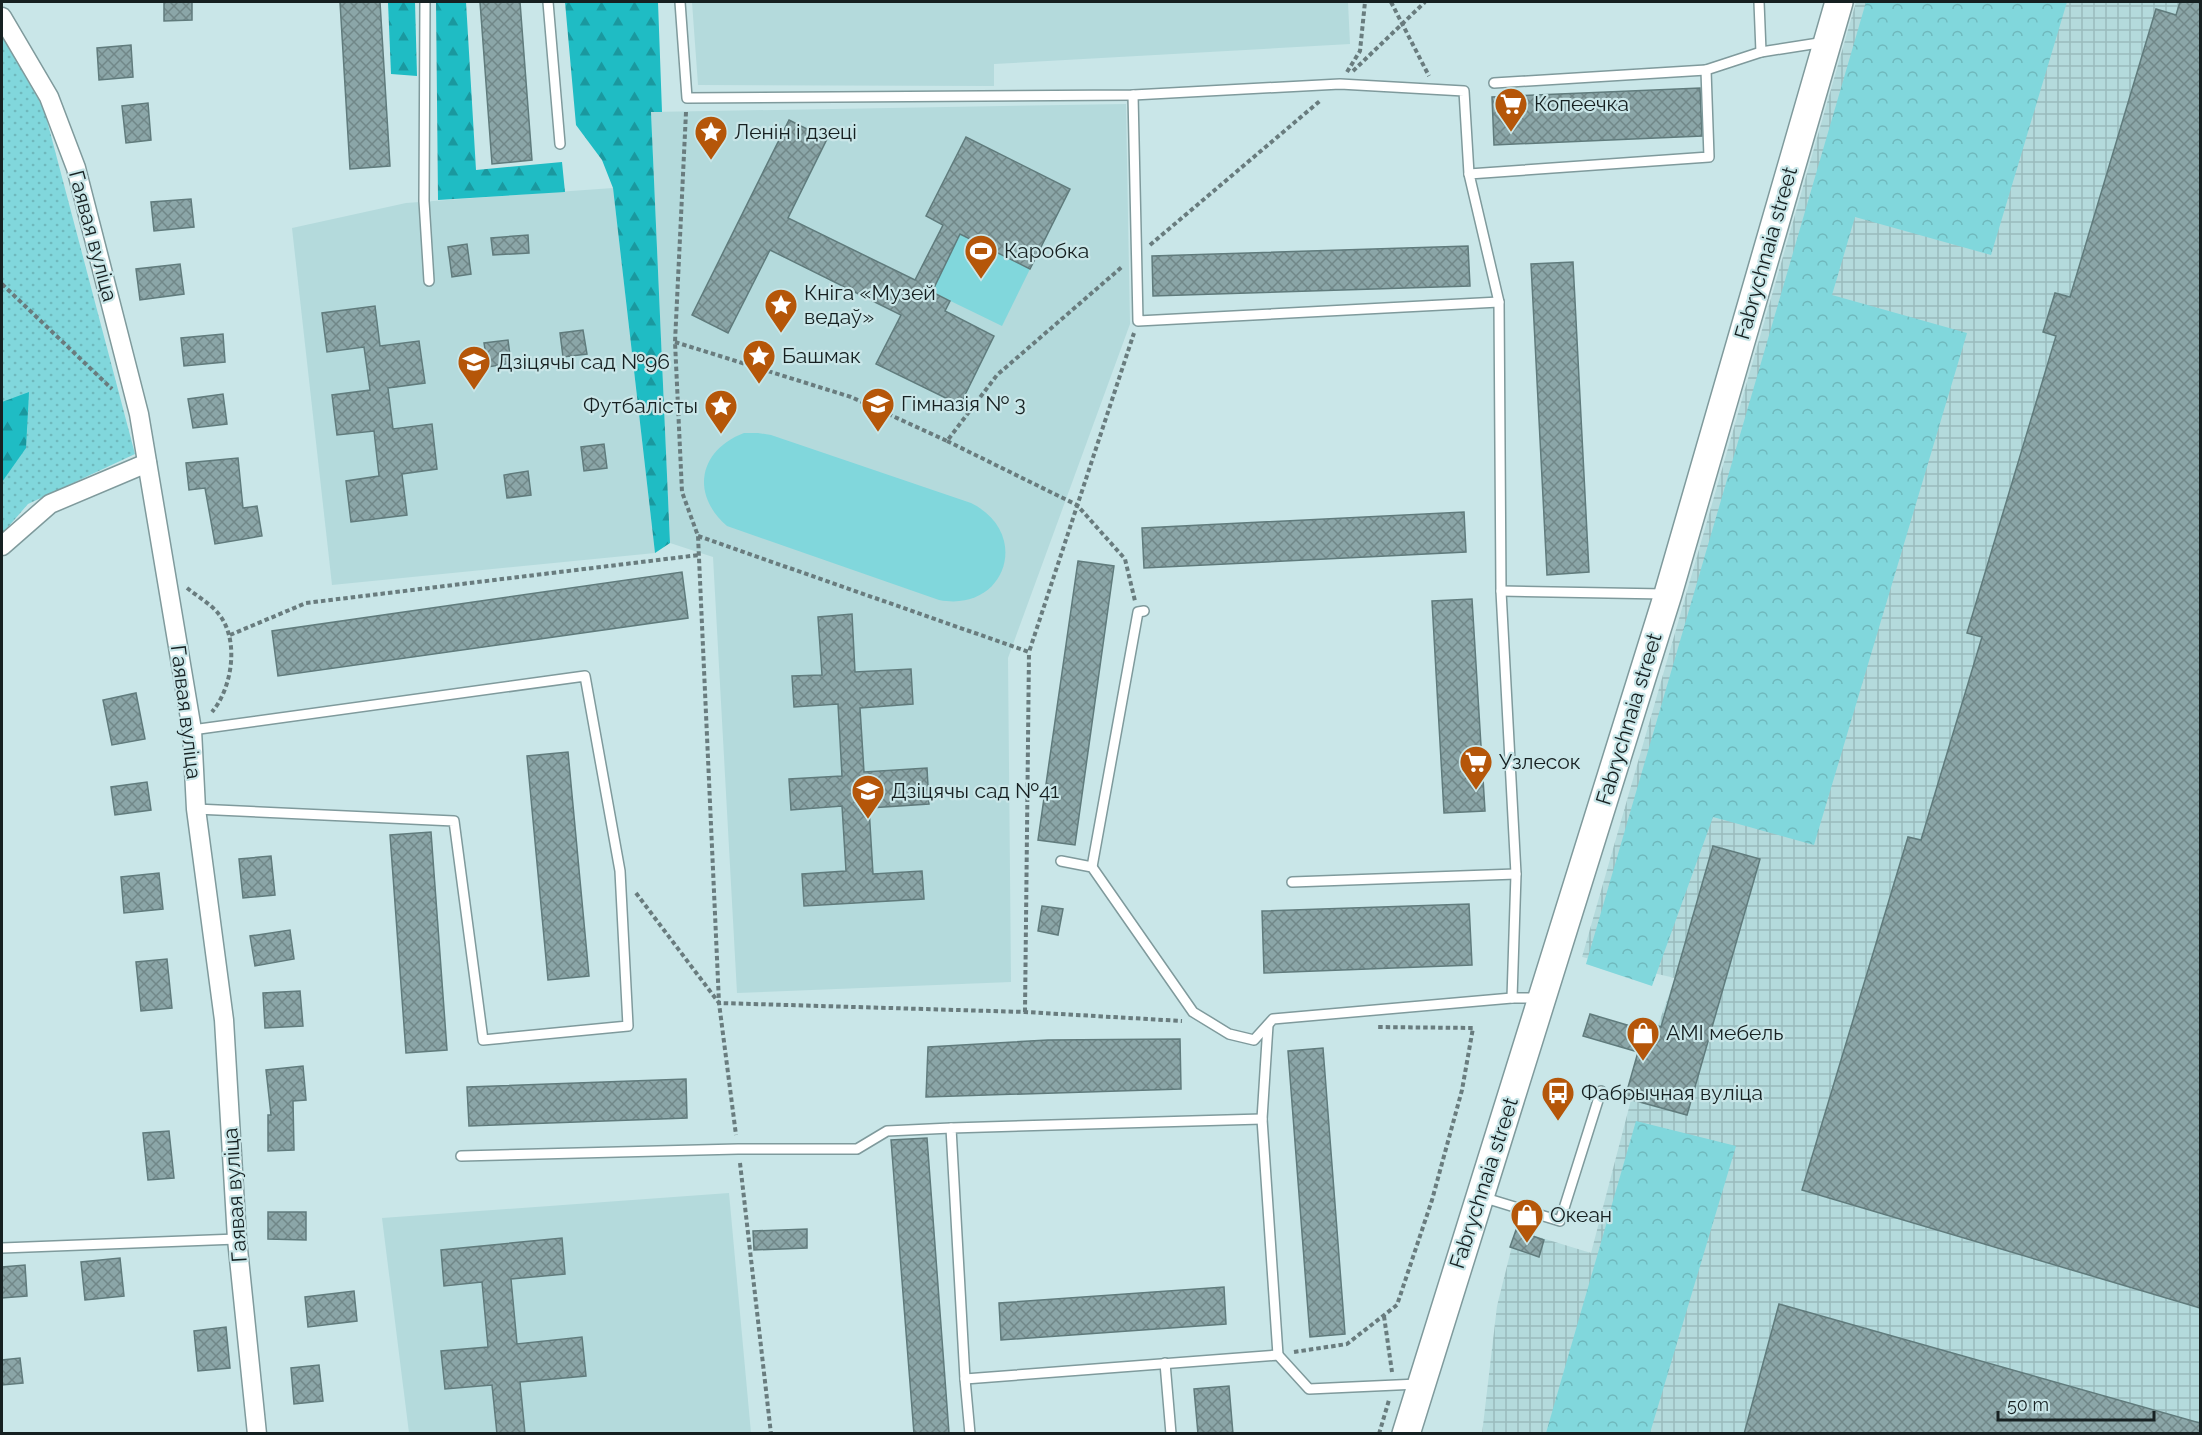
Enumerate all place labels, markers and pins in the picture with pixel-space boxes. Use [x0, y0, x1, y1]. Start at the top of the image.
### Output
supermarket icon: Копеечка [1493, 86, 1529, 133]
place label: Копеечка [1534, 91, 1629, 116]
place icon: Ленін і дзеці [693, 114, 729, 161]
place label: Ленін і дзеці [734, 119, 857, 144]
sports icon: Каробка [963, 233, 999, 280]
place label: Каробка [1004, 238, 1089, 263]
place label: Кніга «Музей ведаў» [804, 280, 936, 329]
place icon: Кніга «Музей ведаў» [763, 287, 799, 334]
place icon: Башмак [741, 338, 777, 385]
place label: Башмак [782, 343, 861, 368]
school or university icon: Дзіцячы сад №96 [456, 344, 492, 391]
place label: Дзіцячы сад №96 [497, 349, 670, 374]
school or university icon: Гімназія № 3 [860, 386, 896, 433]
place icon: Футбалісты [703, 388, 739, 435]
place label: Гімназія № 3 [901, 391, 1026, 416]
place label: Футбалісты [583, 393, 698, 418]
supermarket icon: Узлесок [1458, 744, 1494, 791]
place label: Узлесок [1499, 749, 1581, 774]
school or university icon: Дзіцячы сад №41 [850, 773, 886, 820]
place label: Дзіцячы сад №41 [891, 778, 1059, 803]
shop icon: AMI мебель [1625, 1015, 1661, 1062]
place label: AMI мебель [1666, 1020, 1784, 1045]
bus stop icon: Фабрычная вуліца [1540, 1075, 1576, 1122]
place label: Фабрычная вуліца [1581, 1080, 1763, 1105]
shop icon: Океан [1509, 1197, 1545, 1244]
place label: Океан [1550, 1202, 1612, 1227]

